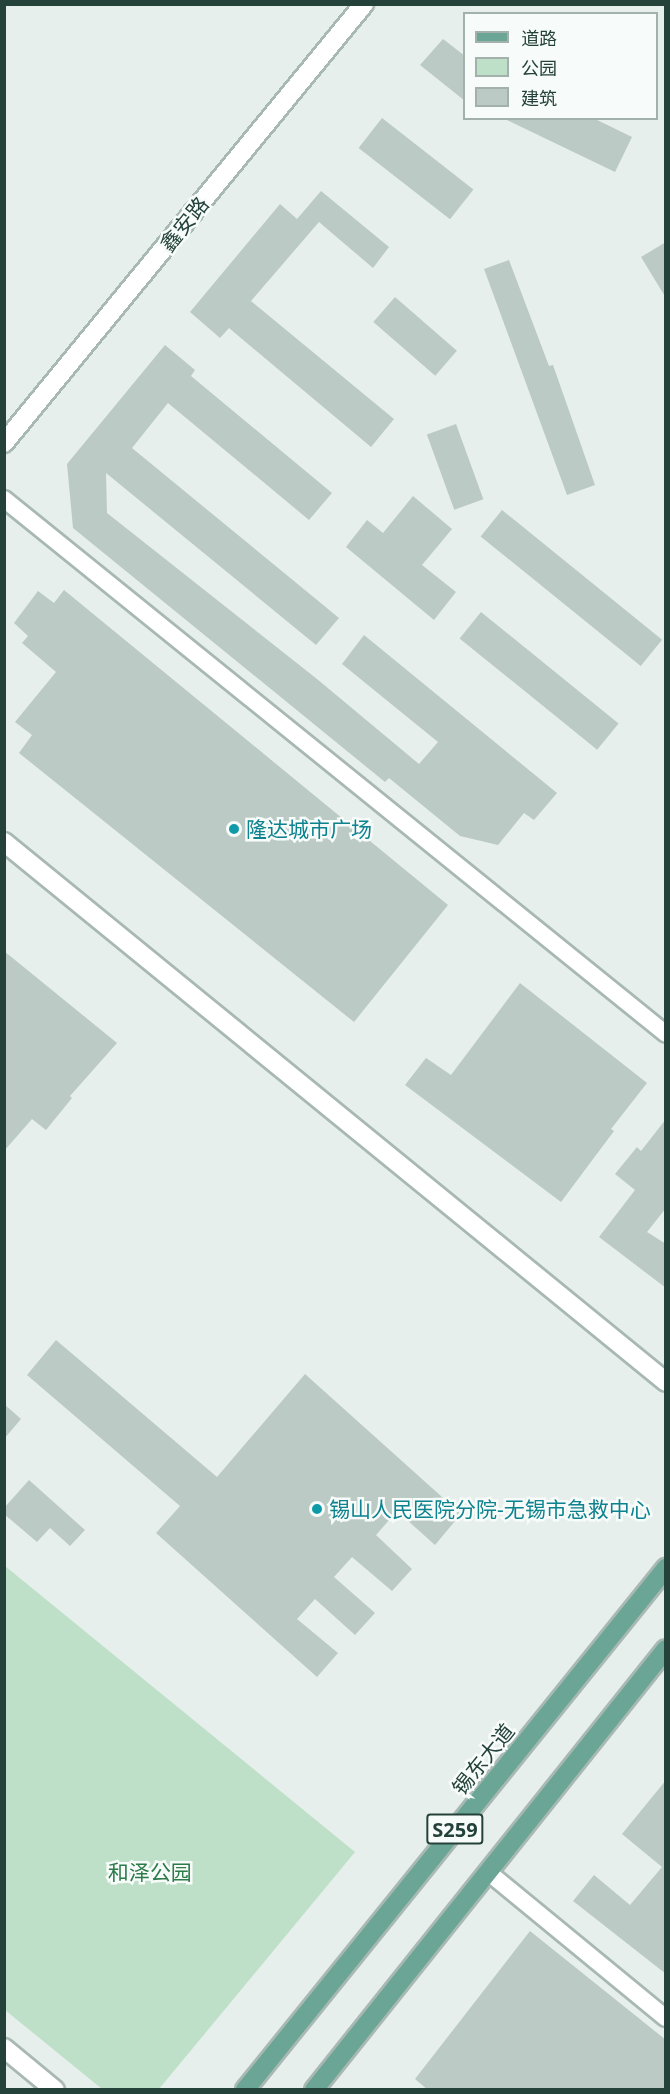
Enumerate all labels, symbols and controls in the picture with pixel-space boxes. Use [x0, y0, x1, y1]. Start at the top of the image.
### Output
legend [463, 12, 658, 120]
text: 道路 [521, 26, 557, 50]
text: 公园 [521, 56, 557, 80]
text: 建筑 [521, 86, 557, 110]
street label: 鑫安路 [154, 192, 214, 256]
place label: 隆达城市广场 [246, 816, 372, 842]
marker: 隆达城市广场 [227, 822, 241, 836]
place label: 锡山人民医院分院-无锡市急救中心 [329, 1496, 651, 1522]
marker: 锡山人民医院分院-无锡市急救中心 [310, 1502, 324, 1516]
street label: 锡东大道 [447, 1718, 519, 1800]
road number: S259 [425, 1812, 485, 1846]
park label: 和泽公园 [108, 1859, 192, 1885]

